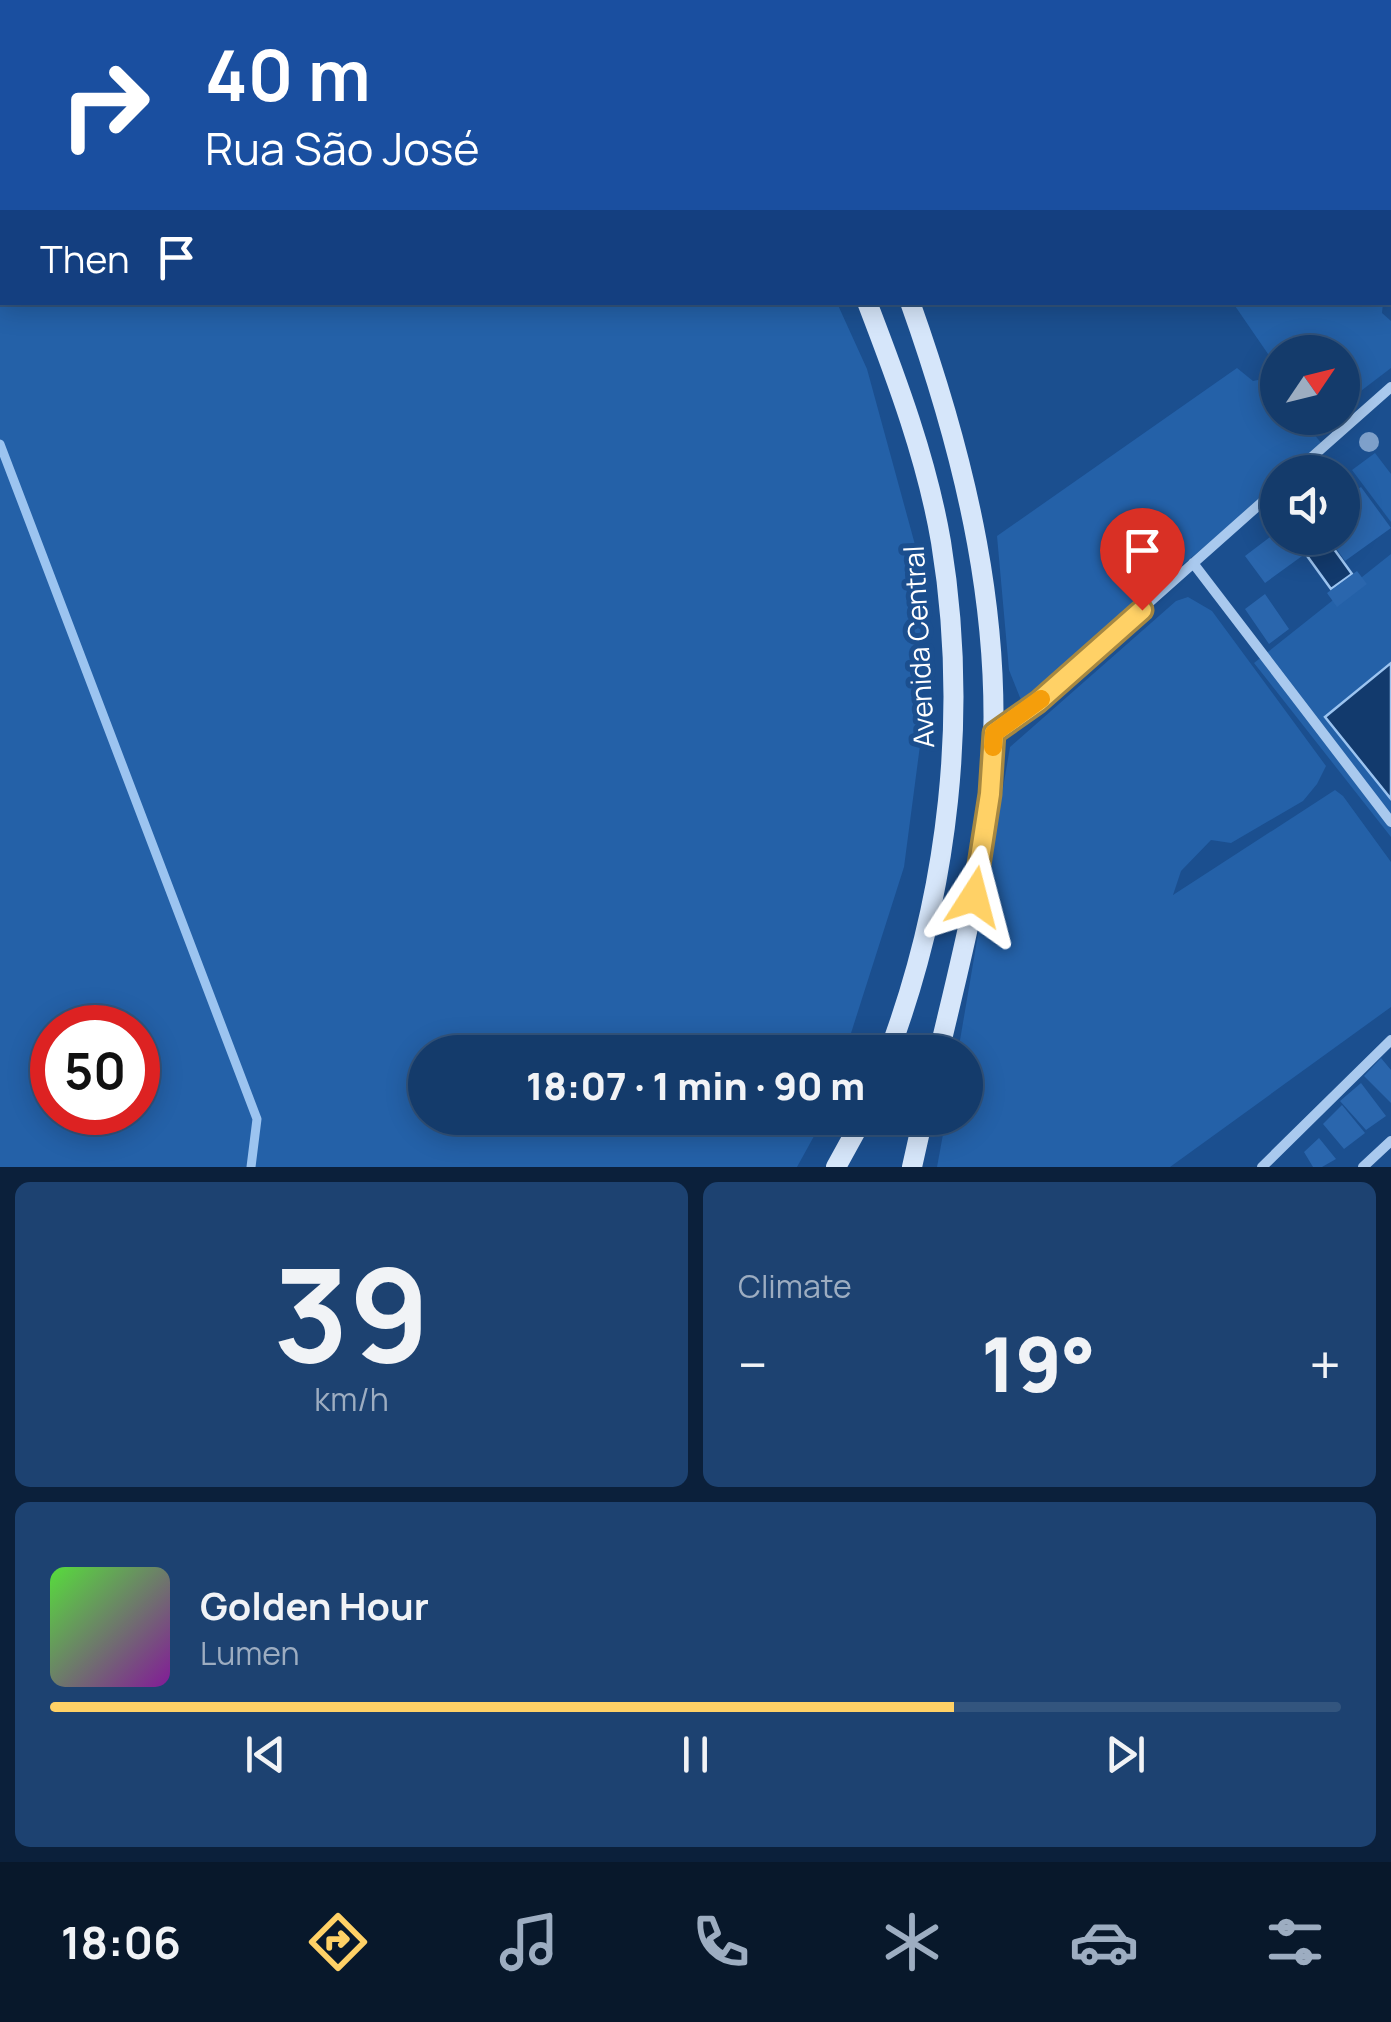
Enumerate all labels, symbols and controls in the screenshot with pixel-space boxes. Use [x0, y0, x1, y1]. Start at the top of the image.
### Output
text: 40 m [205, 26, 371, 122]
icon: right [40, 40, 170, 170]
text: Rua São José [205, 117, 480, 179]
icon: arrive [149, 230, 204, 285]
text: Then [40, 232, 129, 284]
north arrow [1260, 335, 1360, 435]
map controls [1260, 335, 1360, 555]
button: sound [1260, 455, 1360, 555]
pin [1100, 508, 1185, 611]
icon: arrive [1115, 523, 1170, 578]
street label: Avenida Central [894, 545, 942, 749]
position arrow [922, 845, 1026, 949]
speed limit sign: 50 [30, 1005, 160, 1135]
text: 18:07 · 1 min · 90 m [526, 1059, 865, 1111]
text: 39 [273, 1223, 430, 1401]
text: Climate [738, 1264, 852, 1308]
text: 19° [981, 1312, 1096, 1415]
text: − [738, 1326, 768, 1402]
text: + [1309, 1326, 1341, 1402]
text: km/h [314, 1377, 389, 1421]
text: Golden Hour [200, 1579, 429, 1631]
text: Lumen [200, 1631, 300, 1675]
icon: previous [238, 1727, 293, 1782]
icon: pause [668, 1727, 723, 1782]
icon: next [1098, 1727, 1153, 1782]
icon: directions [303, 1907, 373, 1977]
icon: music [494, 1907, 564, 1977]
icon: phone [686, 1907, 756, 1977]
icon: climate [877, 1907, 947, 1977]
icon: car [1069, 1907, 1139, 1977]
icon: filters [1260, 1907, 1330, 1977]
text: 18:06 [61, 1911, 181, 1973]

